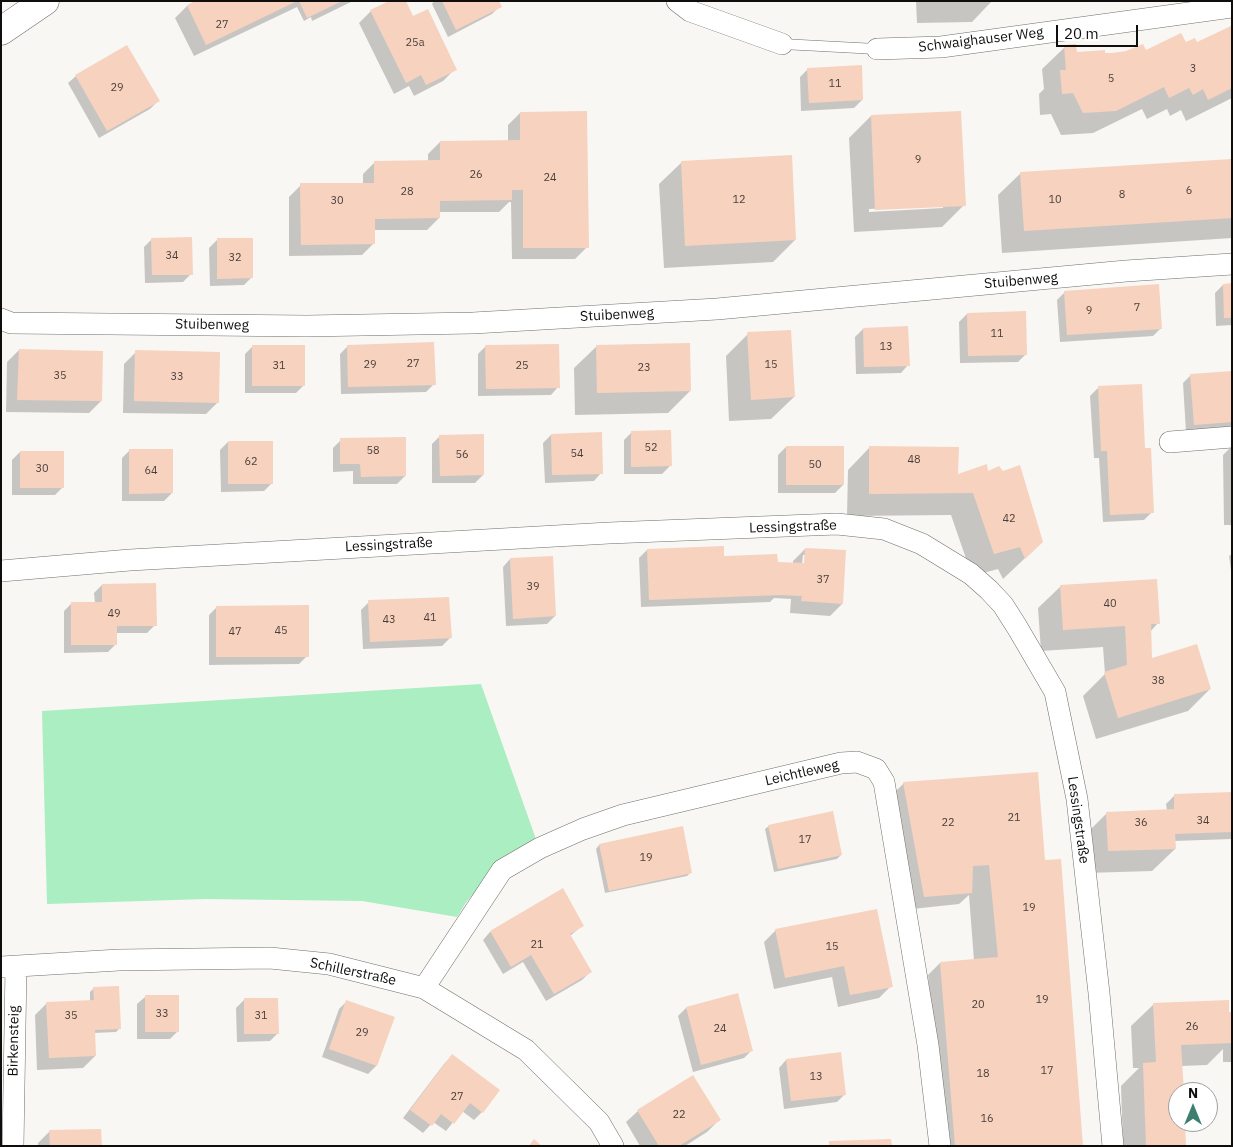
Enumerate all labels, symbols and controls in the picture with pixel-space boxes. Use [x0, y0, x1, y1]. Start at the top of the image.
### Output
scale bar [1058, 15, 1140, 47]
house number: 27 [215, 18, 229, 32]
street label: Schwaighauser Weg [918, 24, 1044, 56]
text: 20 m [1064, 24, 1099, 43]
house number: 25a [405, 36, 425, 50]
house number: 3 [1190, 62, 1196, 76]
house number: 5 [1108, 72, 1114, 86]
house number: 11 [828, 77, 842, 91]
house number: 29 [110, 81, 124, 95]
house number: 9 [915, 153, 921, 167]
house number: 26 [469, 168, 483, 182]
house number: 24 [543, 171, 557, 185]
house number: 6 [1186, 184, 1192, 198]
house number: 28 [400, 185, 414, 199]
house number: 8 [1119, 188, 1125, 202]
house number: 12 [732, 193, 746, 207]
house number: 10 [1048, 193, 1062, 207]
house number: 30 [330, 194, 344, 208]
house number: 34 [165, 249, 179, 263]
house number: 32 [228, 251, 242, 265]
street label: Stuibenweg [983, 269, 1059, 293]
house number: 7 [1134, 301, 1140, 315]
house number: 9 [1086, 304, 1092, 318]
street label: Stuibenweg [580, 305, 654, 325]
street label: Stuibenweg [175, 316, 249, 334]
house number: 11 [990, 327, 1004, 341]
house number: 13 [879, 340, 893, 354]
house number: 27 [406, 357, 420, 371]
house number: 29 [363, 358, 377, 372]
house number: 15 [764, 358, 778, 372]
house number: 31 [272, 359, 286, 373]
house number: 25 [515, 359, 529, 373]
house number: 23 [637, 361, 651, 375]
house number: 35 [53, 369, 67, 383]
house number: 33 [170, 370, 184, 384]
house number: 52 [644, 441, 658, 455]
house number: 58 [366, 444, 380, 458]
house number: 54 [570, 447, 584, 461]
house number: 56 [455, 448, 469, 462]
house number: 48 [907, 453, 921, 467]
house number: 62 [244, 455, 258, 469]
house number: 50 [808, 458, 822, 472]
house number: 30 [35, 462, 49, 476]
house number: 64 [144, 464, 158, 478]
house number: 42 [1002, 512, 1016, 526]
street label: Lessingstraße [749, 517, 837, 537]
street label: Lessingstraße [345, 534, 433, 556]
house number: 37 [816, 573, 830, 587]
house number: 39 [526, 580, 540, 594]
house number: 40 [1103, 597, 1117, 611]
house number: 49 [107, 607, 121, 621]
house number: 41 [423, 611, 437, 625]
house number: 43 [382, 613, 396, 627]
house number: 45 [274, 624, 288, 638]
house number: 47 [228, 625, 242, 639]
house number: 38 [1151, 674, 1165, 688]
street label: Leichtleweg [763, 756, 841, 790]
street label: Lessingstraße [1064, 775, 1092, 865]
house number: 21 [1007, 811, 1021, 825]
house number: 34 [1196, 814, 1210, 828]
house number: 22 [941, 816, 955, 830]
house number: 36 [1134, 816, 1148, 830]
house number: 17 [798, 833, 812, 847]
house number: 19 [639, 851, 653, 865]
house number: 19 [1022, 901, 1036, 915]
house number: 21 [530, 938, 544, 952]
house number: 15 [825, 940, 839, 954]
street label: Schillerstraße [308, 955, 398, 989]
house number: 19 [1035, 993, 1049, 1007]
house number: 20 [971, 998, 985, 1012]
street label: Birkensteig [5, 1006, 23, 1076]
house number: 33 [155, 1007, 169, 1021]
house number: 35 [64, 1009, 78, 1023]
house number: 31 [254, 1009, 268, 1023]
house number: 26 [1185, 1020, 1199, 1034]
house number: 24 [713, 1022, 727, 1036]
house number: 29 [355, 1026, 369, 1040]
house number: 17 [1040, 1064, 1054, 1078]
house number: 18 [976, 1067, 990, 1081]
house number: 13 [809, 1070, 823, 1084]
north arrow [1168, 1082, 1218, 1132]
text: N [1188, 1084, 1198, 1102]
house number: 27 [450, 1090, 464, 1104]
house number: 22 [672, 1108, 686, 1122]
house number: 16 [980, 1112, 994, 1126]

